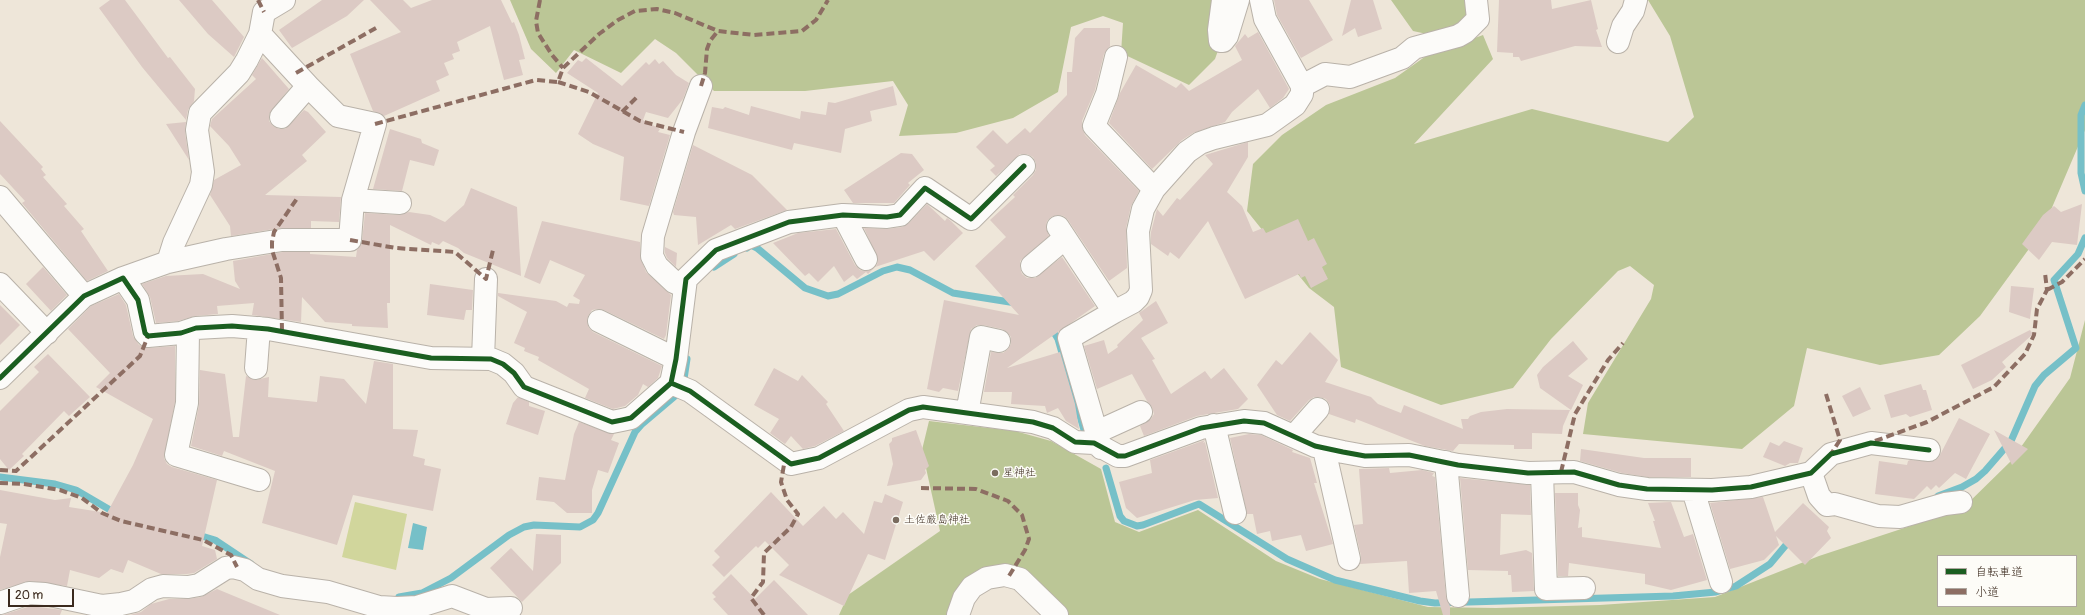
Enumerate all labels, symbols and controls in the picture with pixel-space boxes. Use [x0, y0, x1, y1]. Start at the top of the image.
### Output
place label: 星神社 [1003, 466, 1036, 480]
marker: 星神社 [990, 468, 1000, 478]
place label: 土佐厳島神社 [904, 513, 970, 527]
marker: 土佐厳島神社 [891, 515, 901, 525]
legend [1937, 555, 2077, 607]
text: 自転車道 [1975, 565, 2023, 580]
scale bar [10, 581, 76, 607]
text: 小道 [1975, 585, 1999, 600]
text: 20 m [15, 588, 43, 603]

